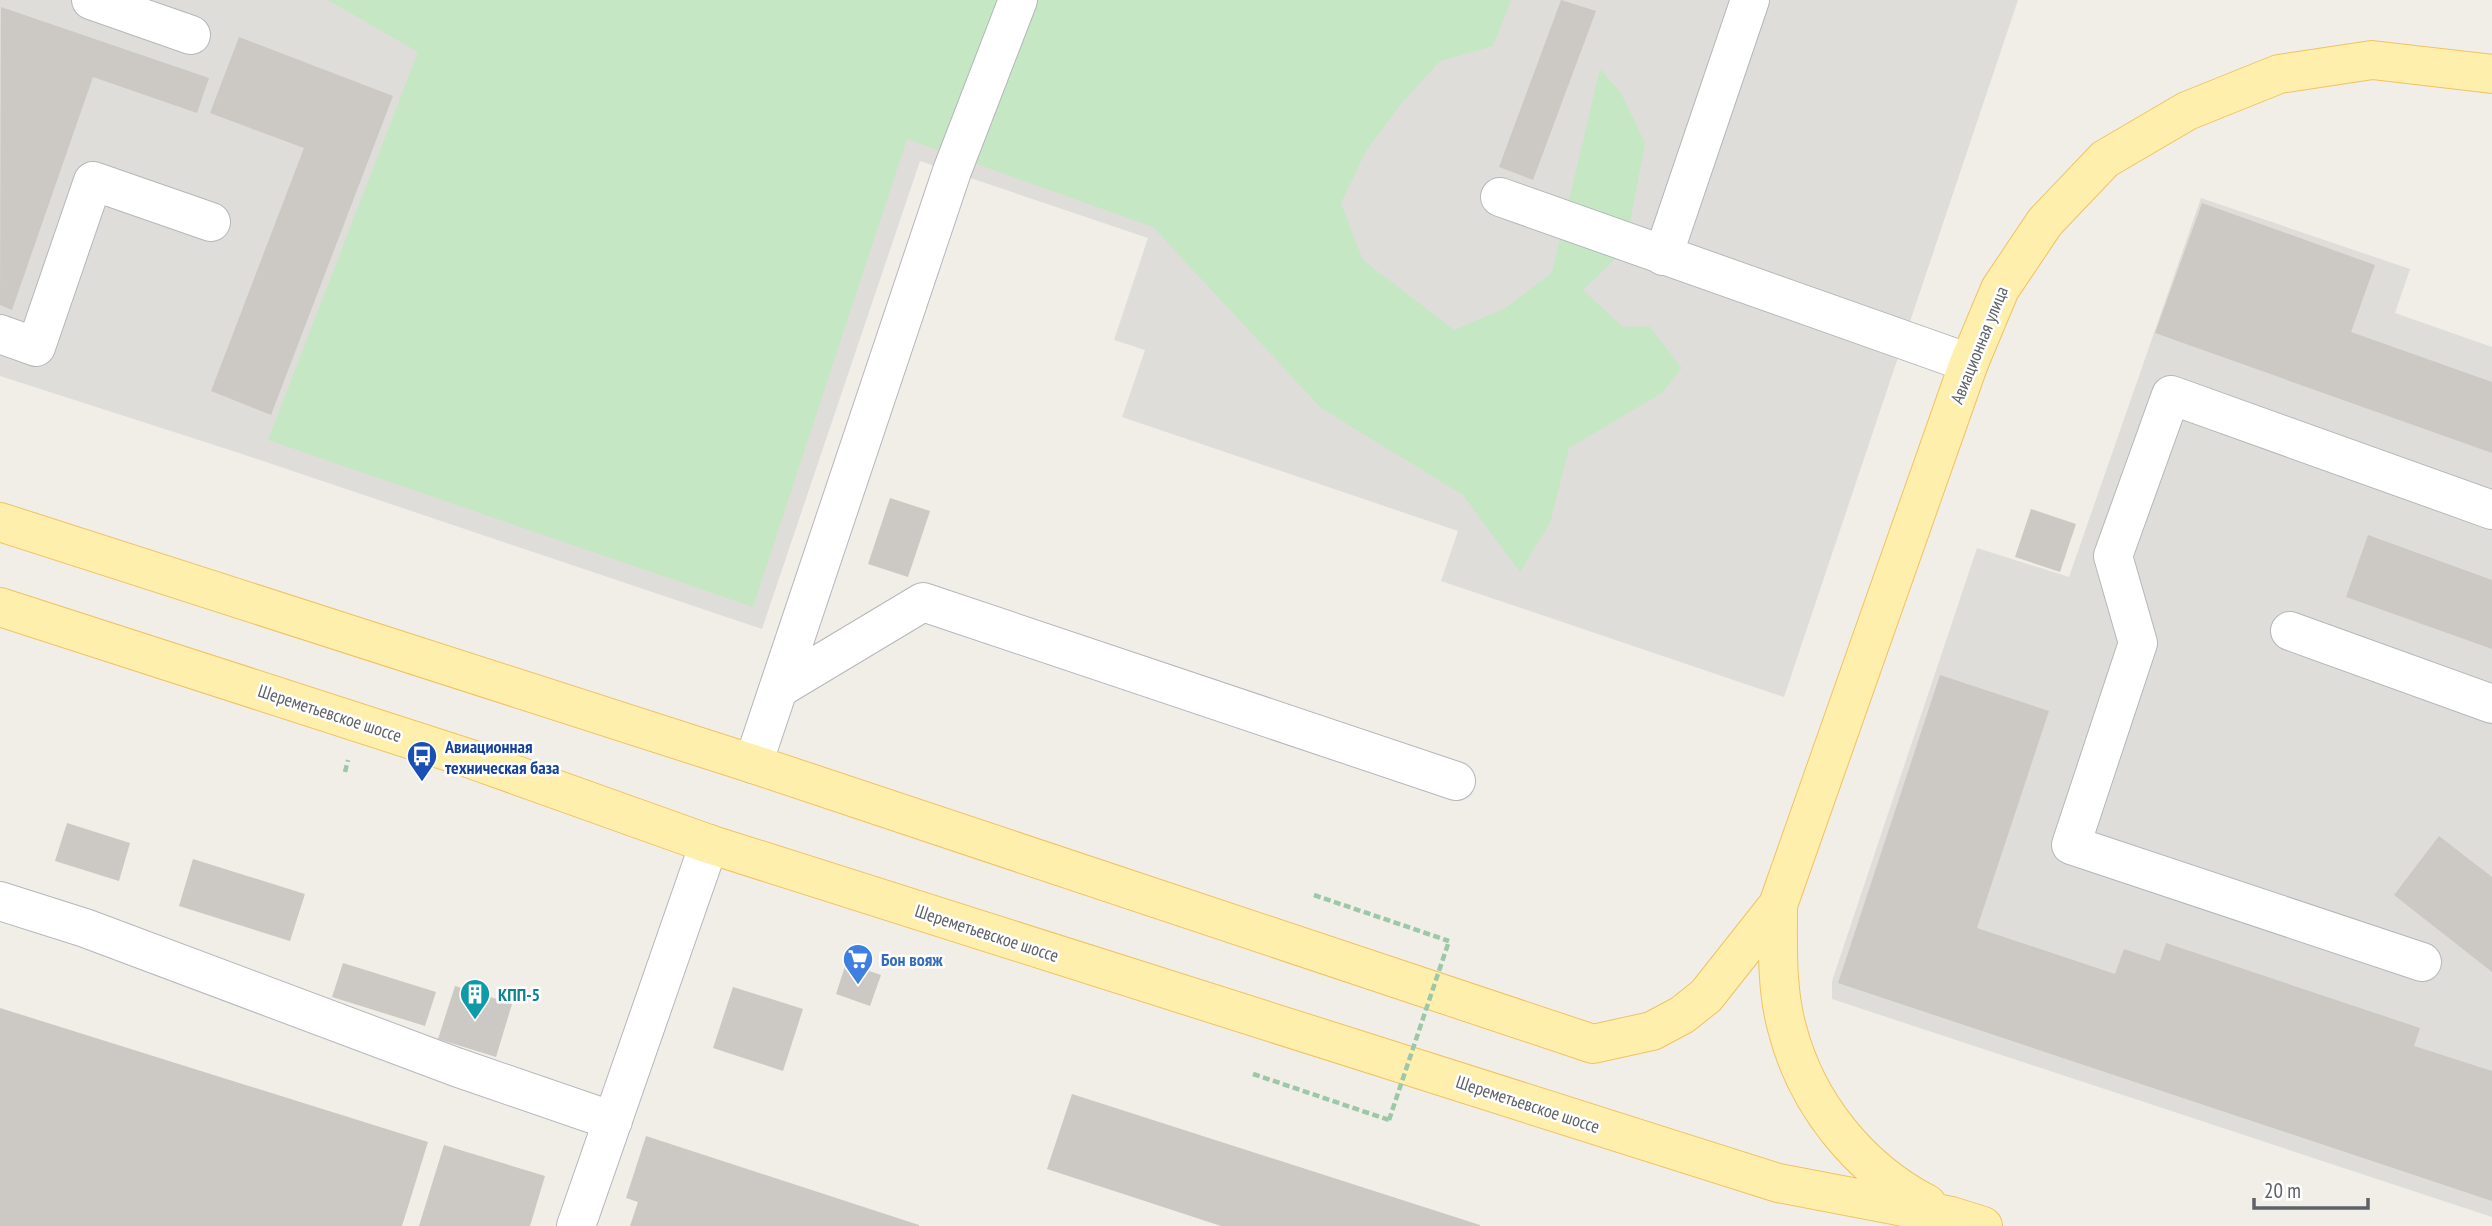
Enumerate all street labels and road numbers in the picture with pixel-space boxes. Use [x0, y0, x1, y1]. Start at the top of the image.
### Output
street label: Авиационная улица [1945, 283, 2013, 407]
street label: Шереметьевское шоссе [255, 679, 405, 747]
street label: Шереметьевское шоссе [912, 899, 1062, 967]
street label: Шереметьевское шоссе [1453, 1070, 1603, 1138]

